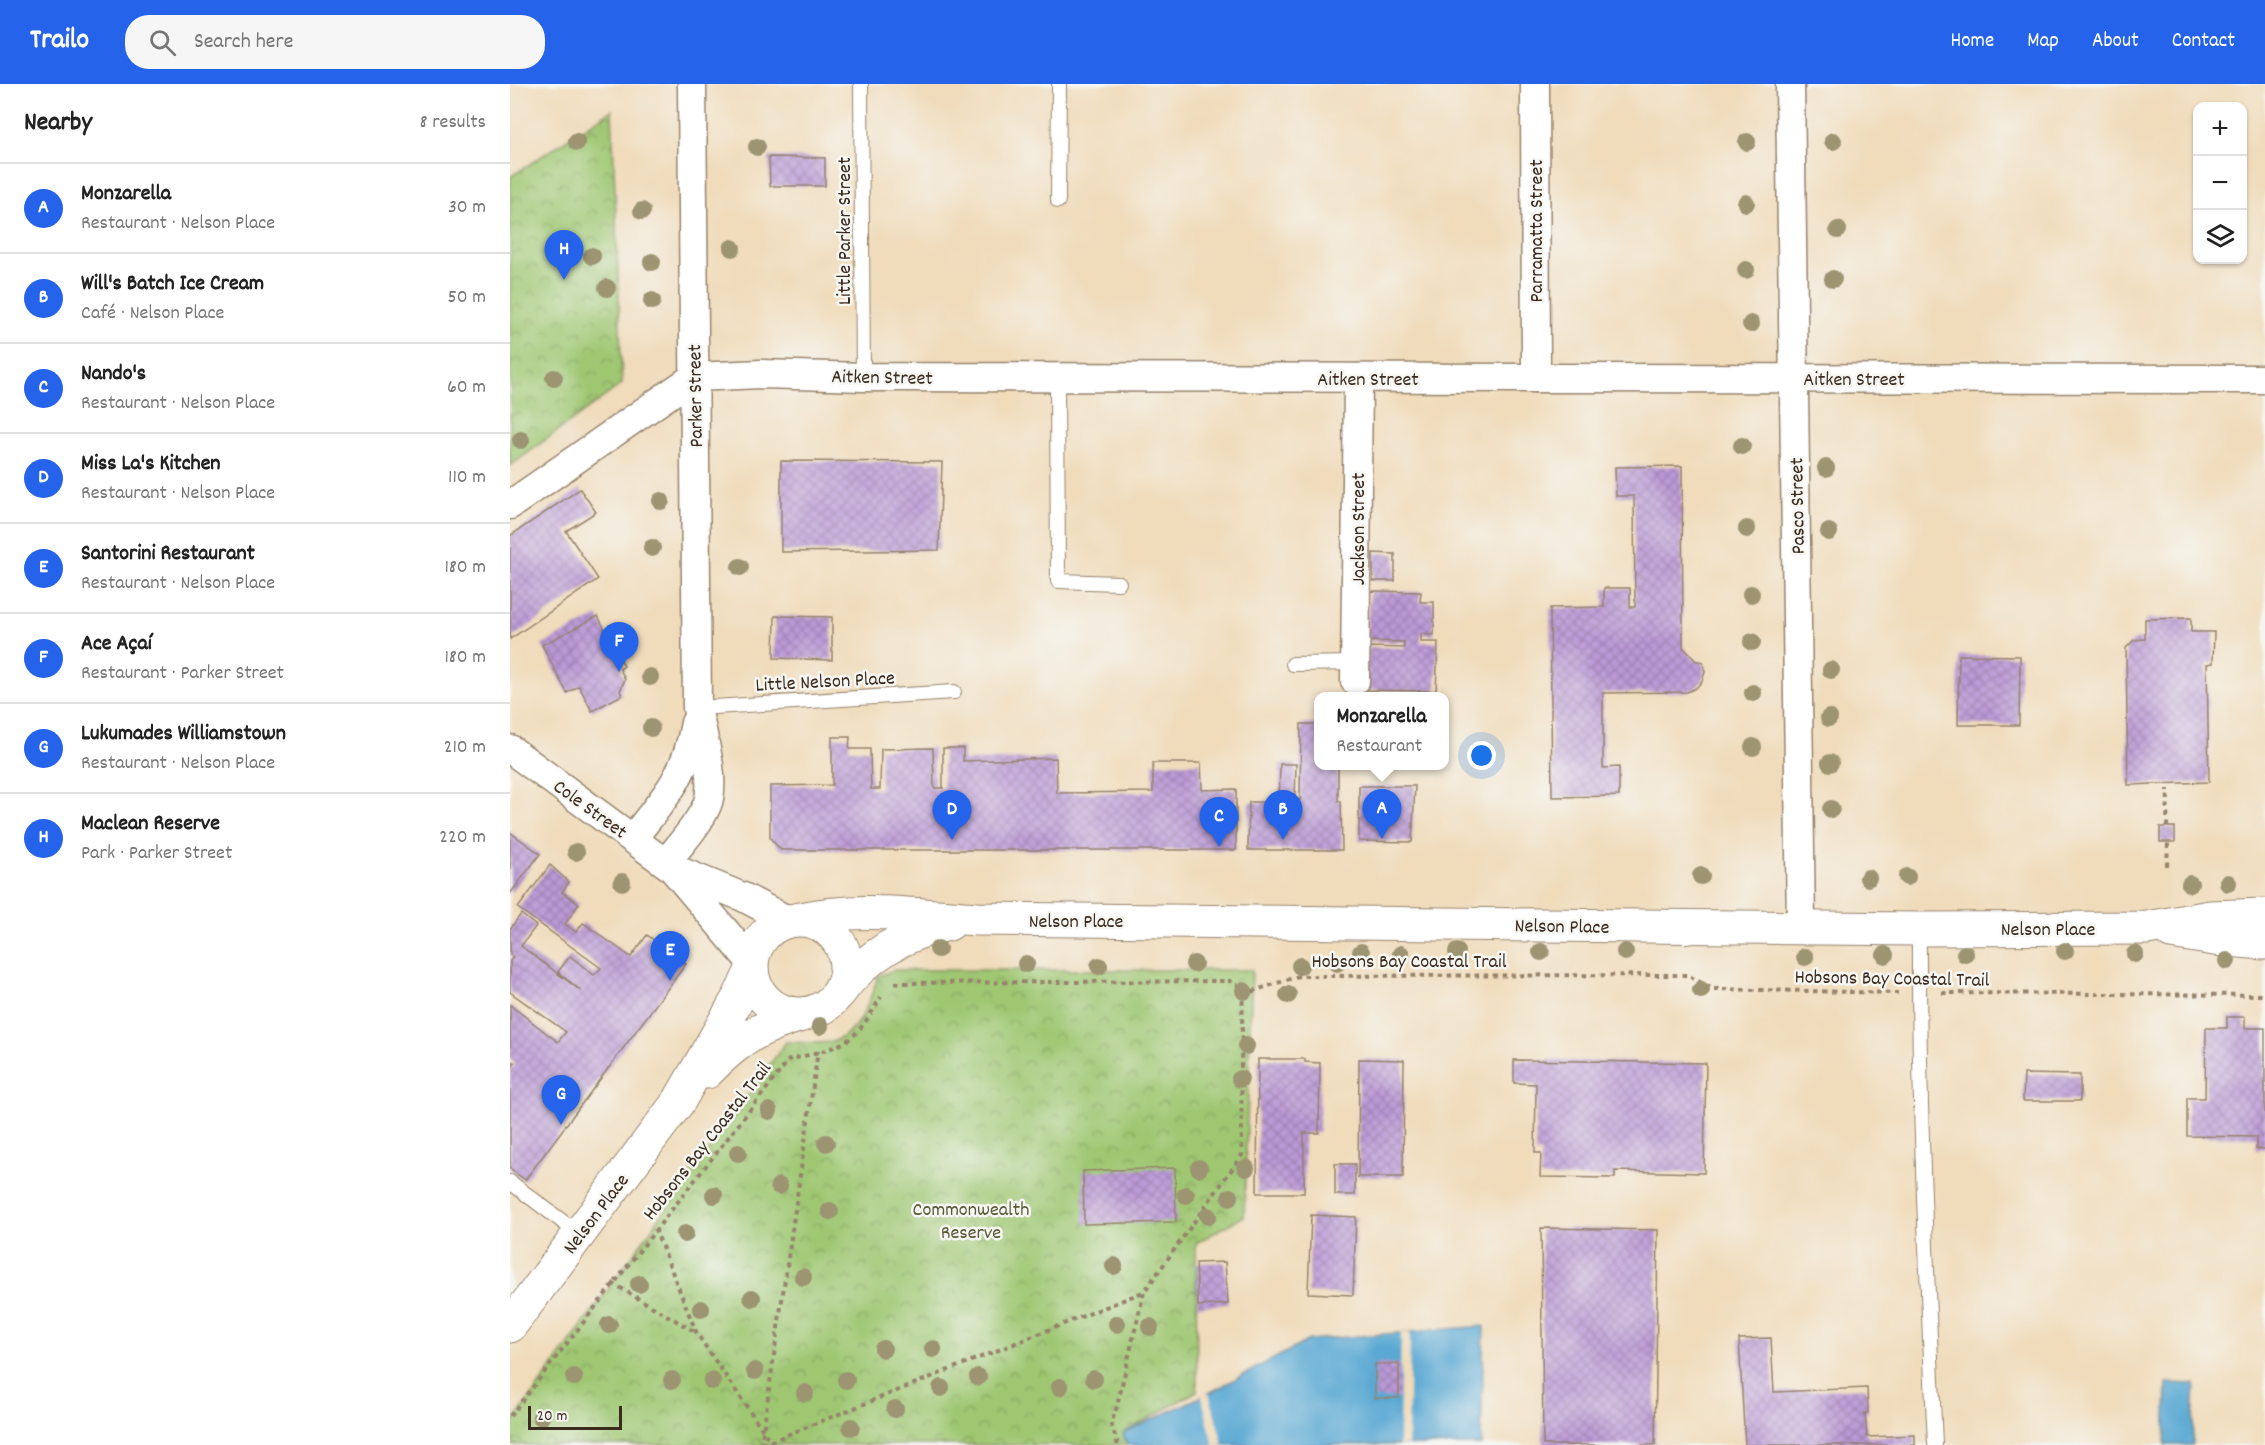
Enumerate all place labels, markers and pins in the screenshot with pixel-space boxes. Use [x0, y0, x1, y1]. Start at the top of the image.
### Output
pin: H [544, 230, 584, 280]
pin: F [600, 622, 638, 672]
pin: D [932, 790, 972, 840]
pin: B [1264, 790, 1302, 840]
pin: A [1362, 790, 1402, 839]
pin: C [1200, 798, 1238, 847]
pin: E [650, 932, 690, 981]
pin: G [542, 1076, 580, 1125]

